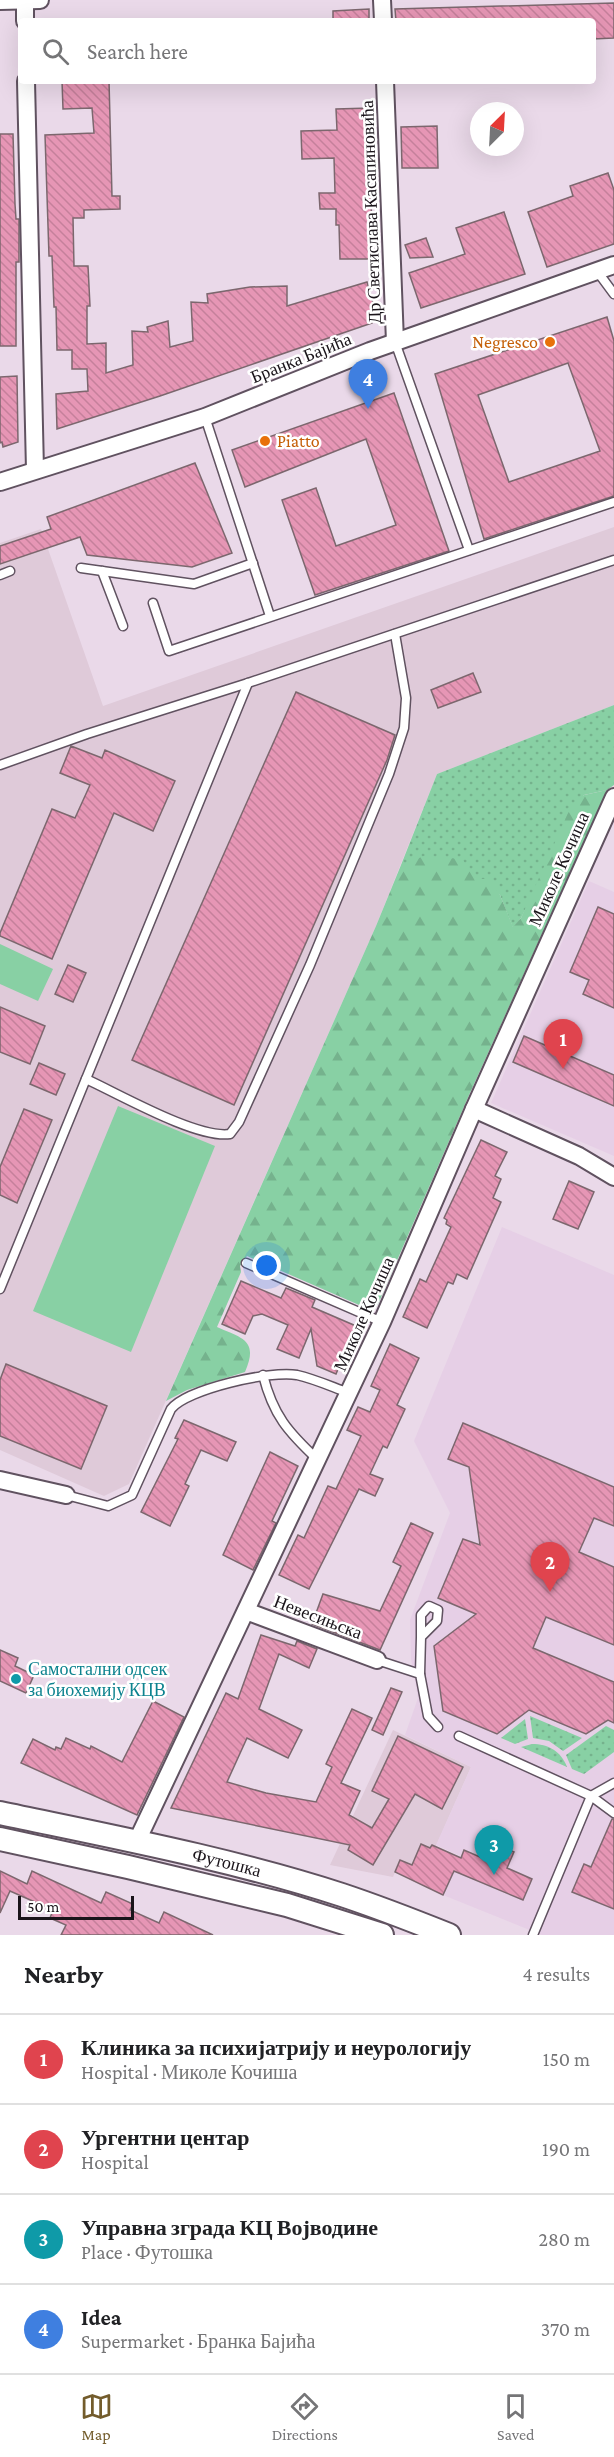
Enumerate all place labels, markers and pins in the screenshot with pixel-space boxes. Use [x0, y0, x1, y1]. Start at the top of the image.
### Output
place label: Negresco [472, 332, 538, 352]
marker: Negresco [543, 335, 557, 349]
pin: 4 [348, 360, 388, 409]
place label: Piatto [277, 431, 320, 451]
marker: Piatto [258, 434, 272, 448]
pin: 1 [544, 1020, 582, 1069]
pin: 2 [530, 1542, 570, 1592]
place label: Самостални одсек за биохемију КЦВ [28, 1659, 168, 1700]
marker: Самостални одсек за биохемију КЦВ [9, 1672, 23, 1686]
pin: 3 [474, 1826, 514, 1875]

